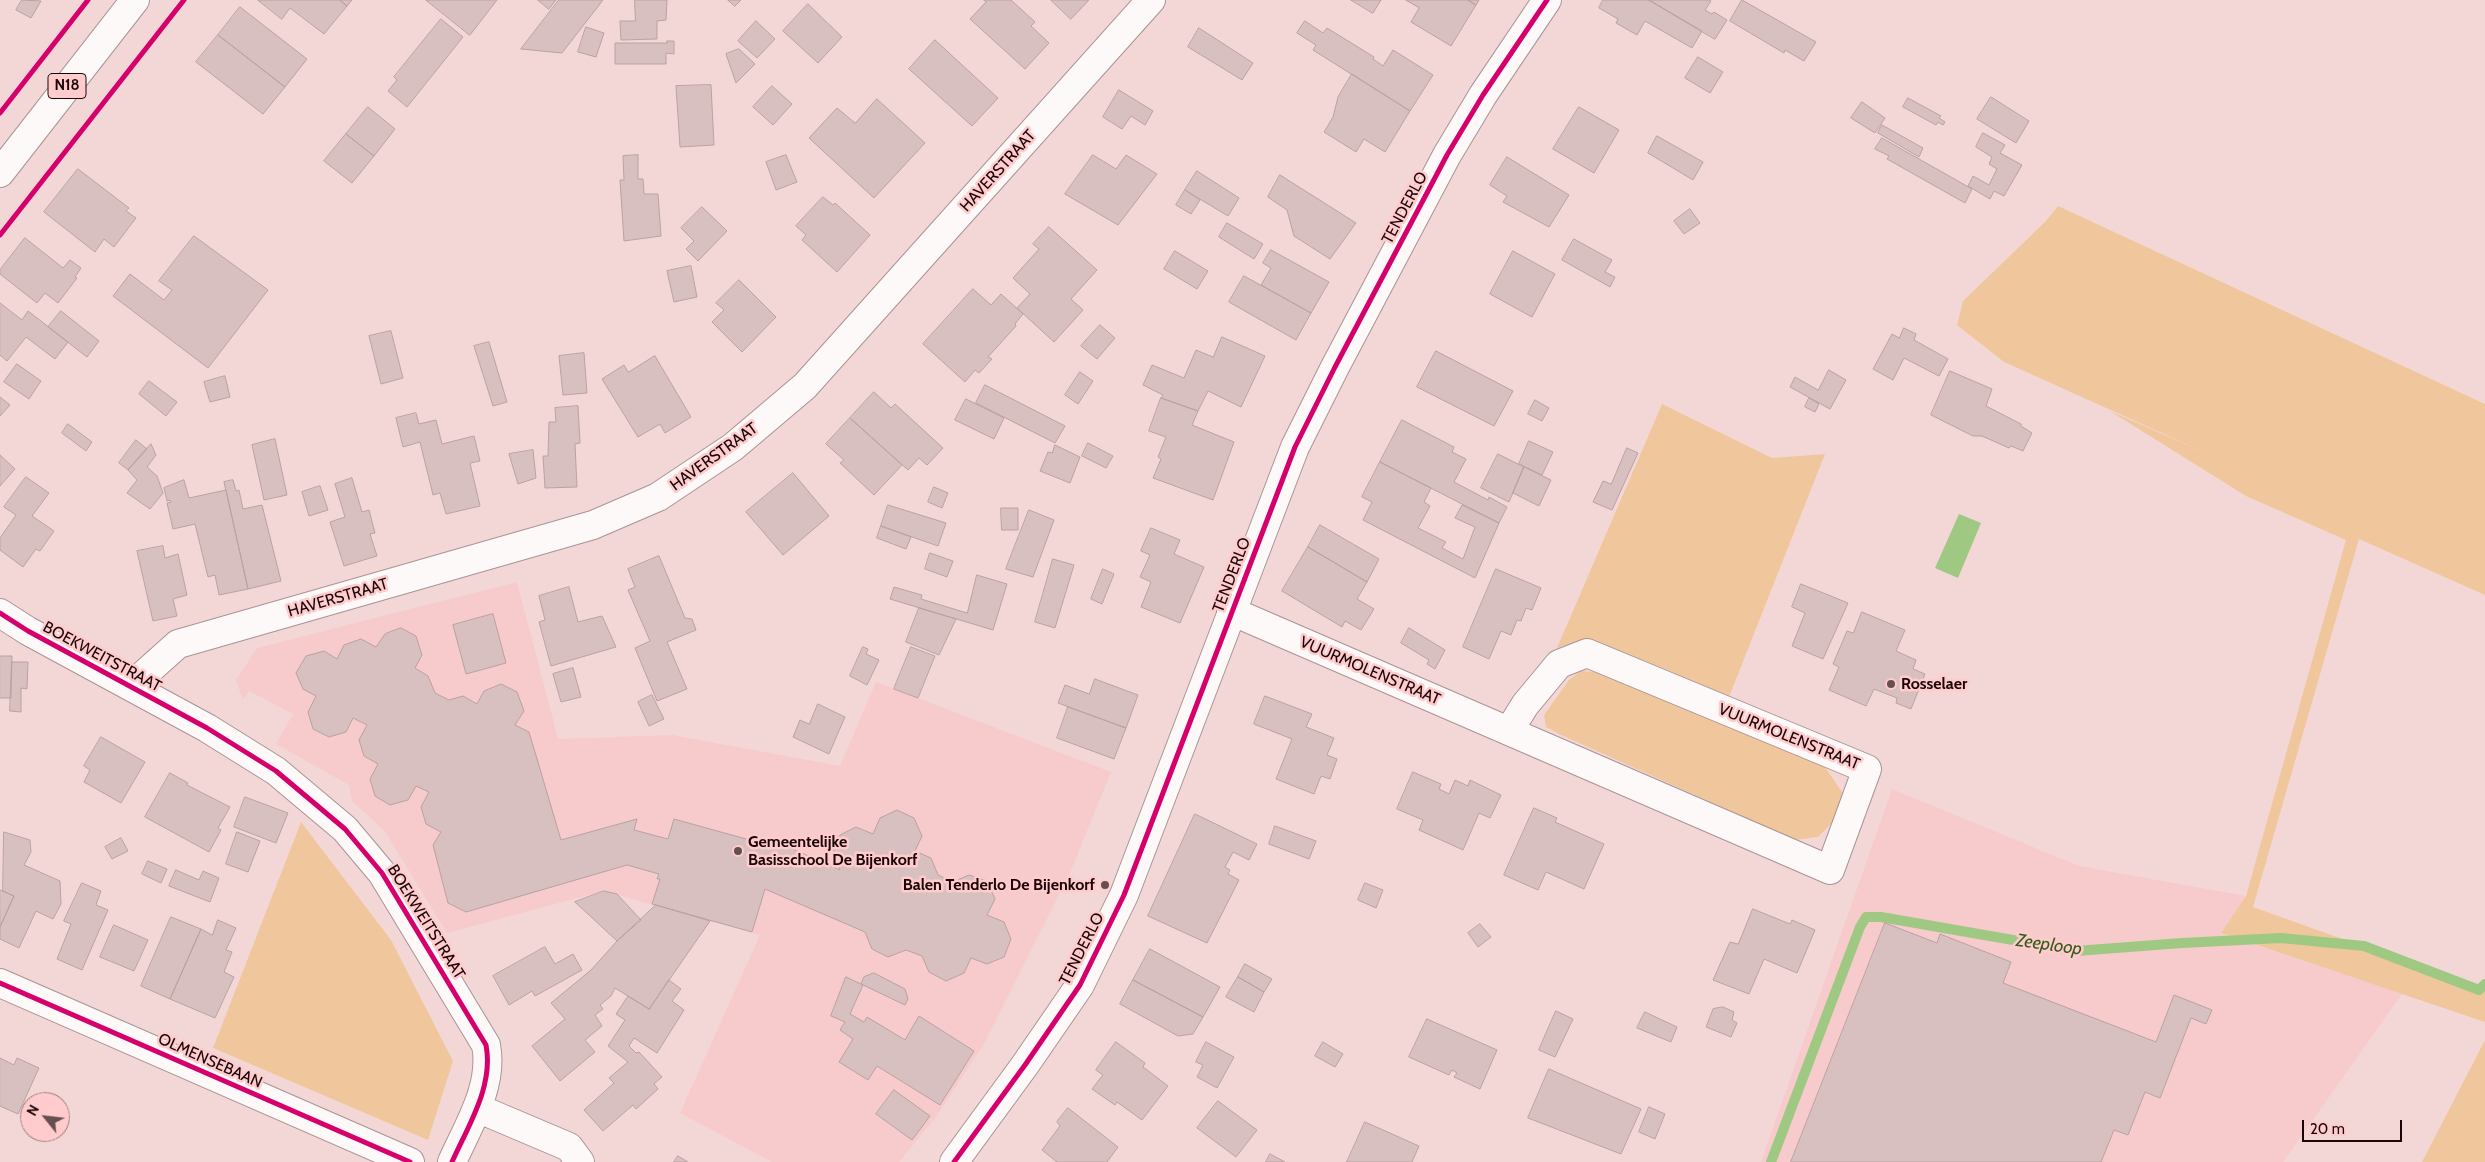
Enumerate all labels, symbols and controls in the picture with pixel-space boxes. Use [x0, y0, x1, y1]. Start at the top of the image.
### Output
road number: N18 [48, 74, 86, 98]
street label: HAVERSTRAAT [956, 126, 1040, 216]
street label: TENDERLO [1378, 169, 1432, 247]
street label: HAVERSTRAAT [666, 419, 762, 495]
street label: TENDERLO [1209, 535, 1255, 615]
street label: HAVERSTRAAT [286, 575, 390, 621]
street label: BOEKWEITSTRAAT [40, 618, 164, 696]
street label: VUURMOLENSTRAAT [1297, 633, 1443, 709]
place label: Rosselaer [1901, 674, 1967, 694]
marker: Rosselaer [1885, 678, 1897, 690]
street label: VUURMOLENSTRAAT [1715, 700, 1863, 774]
place label: Gemeentelijke Basisschool De Bijenkorf [748, 832, 917, 870]
marker: Gemeentelijke Basisschool De Bijenkorf [732, 845, 744, 857]
street label: BOEKWEITSTRAAT [383, 861, 469, 983]
place label: Balen Tenderlo De Bijenkorf [903, 875, 1095, 895]
marker: Balen Tenderlo De Bijenkorf [1099, 879, 1111, 891]
street label: TENDERLO [1056, 910, 1108, 988]
water label: Zeeploop [2015, 930, 2083, 960]
street label: OLMENSEBAAN [155, 1029, 265, 1093]
north arrow [20, 1092, 70, 1142]
text: N [22, 1102, 43, 1119]
scale bar [2305, 1110, 2405, 1142]
text: 20 m [2310, 1120, 2345, 1138]

